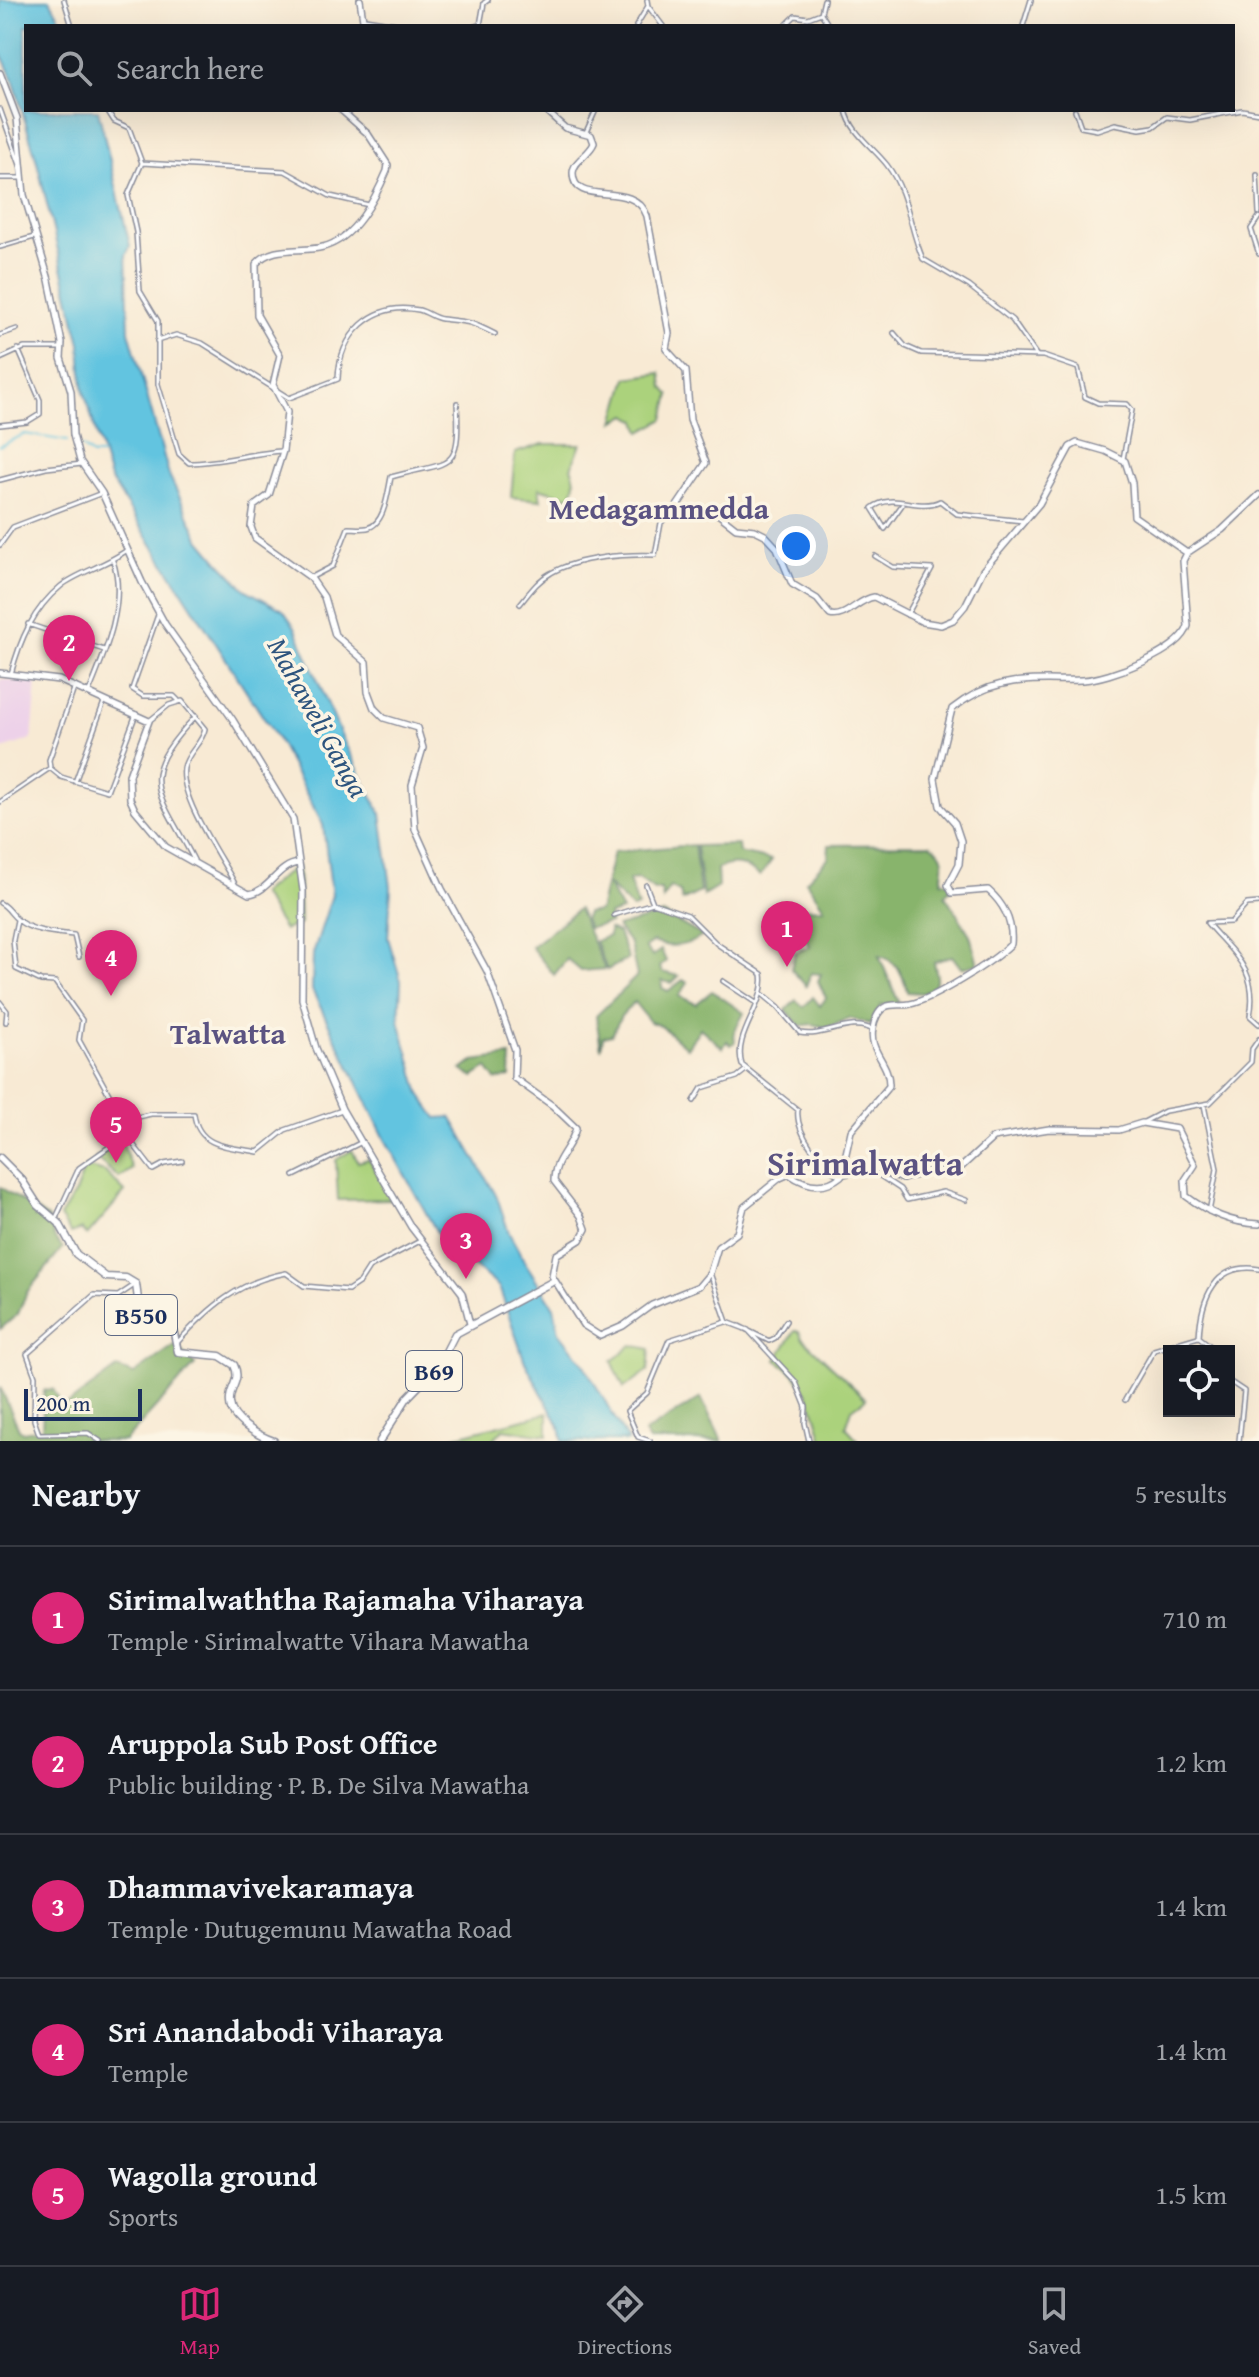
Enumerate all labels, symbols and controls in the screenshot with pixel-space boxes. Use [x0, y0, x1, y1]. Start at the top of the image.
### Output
search box [24, 24, 1235, 112]
icon: search [52, 46, 96, 90]
text: Search here [116, 46, 264, 90]
district label: Medagammedda [549, 486, 770, 530]
your location [776, 526, 816, 566]
pin: 2 [43, 615, 95, 681]
water label: Mahaweli Ganga [258, 630, 380, 805]
pin: 1 [761, 901, 813, 967]
pin: 4 [85, 930, 137, 996]
district label: Talwatta [170, 1011, 287, 1055]
pin: 5 [90, 1097, 142, 1163]
district label: Sirimalwatta [767, 1138, 964, 1187]
pin: 3 [440, 1213, 492, 1279]
road number: B550 [105, 1295, 177, 1335]
map controls [1163, 1345, 1235, 1417]
button: locate [1163, 1345, 1235, 1417]
road number: B69 [406, 1351, 462, 1391]
scale bar [24, 1385, 142, 1421]
text: 200 m [36, 1387, 91, 1419]
text: Nearby [32, 1469, 141, 1518]
text: 5 results [1135, 1474, 1227, 1513]
text: Sirimalwaththa Rajamaha Viharaya [108, 1577, 584, 1621]
text: 1 [51, 1599, 65, 1638]
text: 710 m [1162, 1599, 1227, 1638]
text: Temple · Sirimalwatte Vihara Mawatha [108, 1621, 529, 1660]
text: Aruppola Sub Post Office [108, 1721, 438, 1765]
text: 2 [51, 1743, 65, 1782]
text: 1.2 km [1155, 1743, 1227, 1782]
text: Public building · P. B. De Silva Mawatha [108, 1765, 529, 1804]
text: Dhammavivekaramaya [108, 1865, 414, 1909]
text: 3 [51, 1887, 65, 1926]
text: 1.4 km [1155, 1887, 1227, 1926]
text: Temple · Dutugemunu Mawatha Road [108, 1909, 512, 1948]
text: Sri Anandabodi Viharaya [108, 2009, 443, 2053]
text: 4 [51, 2031, 65, 2070]
text: 1.4 km [1155, 2031, 1227, 2070]
text: Temple [108, 2053, 189, 2092]
text: Wagolla ground [108, 2153, 317, 2197]
text: 5 [51, 2175, 65, 2214]
text: 1.5 km [1155, 2175, 1227, 2214]
text: Sports [108, 2197, 178, 2236]
tab: Map [178, 2282, 222, 2362]
tab: Directions [578, 2282, 672, 2362]
tab: Saved [1028, 2282, 1081, 2362]

